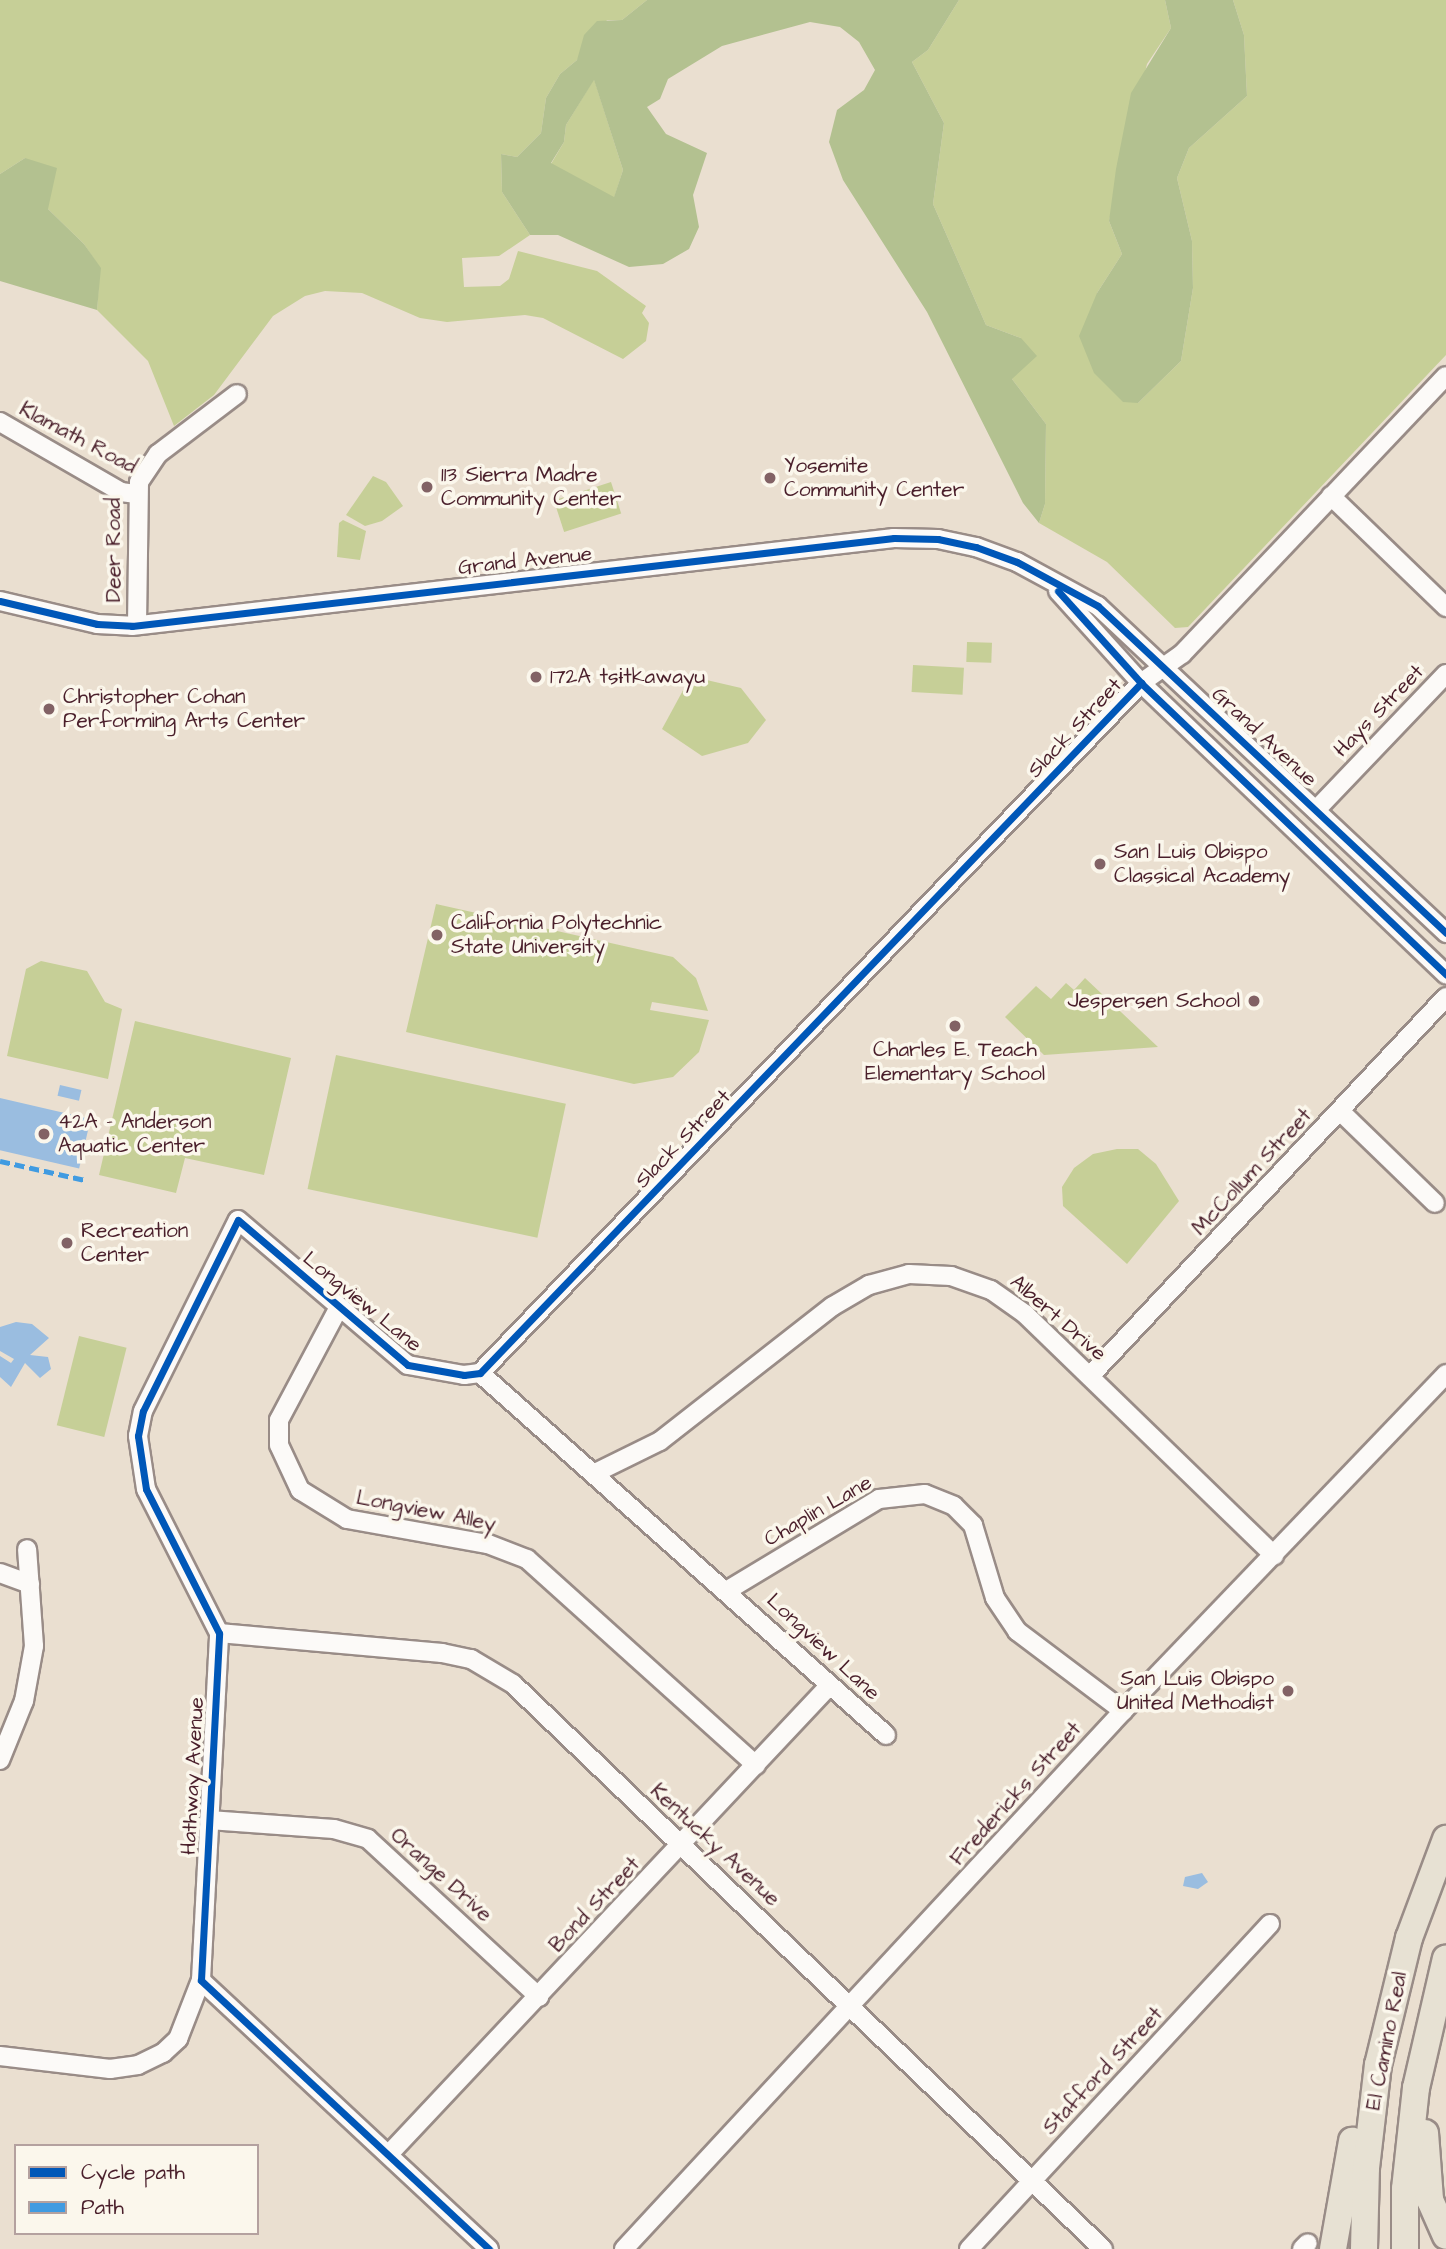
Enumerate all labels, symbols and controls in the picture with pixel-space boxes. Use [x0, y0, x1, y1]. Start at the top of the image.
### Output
street label: Klamath Road [15, 397, 141, 479]
place label: Yosemite Community Center [784, 453, 964, 503]
place label: 113 Sierra Madre Community Center [441, 462, 621, 512]
marker: Yosemite Community Center [762, 470, 778, 486]
marker: 113 Sierra Madre Community Center [419, 479, 435, 495]
street label: Deer Road [101, 498, 127, 602]
street label: Grand Avenue [457, 541, 593, 581]
street label: Hays Street [1329, 660, 1429, 762]
place label: 172A tsɨtkawayu [550, 664, 705, 690]
marker: 172A tsɨtkawayu [528, 669, 544, 685]
street label: Slack Street [1023, 673, 1127, 783]
street label: Grand Avenue [1206, 682, 1322, 792]
place label: Christopher Cohan Performing Arts Center [63, 684, 305, 734]
marker: Christopher Cohan Performing Arts Center [41, 701, 57, 717]
place label: San Luis Obispo Classical Academy [1114, 839, 1290, 889]
marker: San Luis Obispo Classical Academy [1092, 856, 1108, 872]
place label: California Polytechnic State University [451, 910, 662, 960]
marker: California Polytechnic State University [429, 927, 445, 943]
place label: Jespersen School [1067, 988, 1240, 1014]
marker: Jespersen School [1246, 993, 1262, 1009]
marker: Charles E. Teach Elementary School [947, 1018, 963, 1034]
place label: Charles E. Teach Elementary School [865, 1037, 1045, 1087]
street label: Slack Street [630, 1085, 736, 1193]
street label: McCollum Street [1187, 1103, 1317, 1241]
place label: 42A - Anderson Aquatic Center [58, 1109, 212, 1159]
marker: 42A - Anderson Aquatic Center [36, 1126, 52, 1142]
place label: Recreation Center [81, 1218, 188, 1268]
marker: Recreation Center [59, 1235, 75, 1251]
street label: Longview Lane [298, 1246, 426, 1358]
street label: Albert Drive [1005, 1269, 1111, 1367]
street label: Chaplin Lane [760, 1470, 876, 1552]
street label: Longview Alley [354, 1485, 498, 1537]
street label: Longview Lane [761, 1588, 885, 1706]
place label: San Luis Obispo United Methodist [1117, 1666, 1274, 1716]
marker: San Luis Obispo United Methodist [1280, 1683, 1296, 1699]
street label: Hathway Avenue [176, 1696, 210, 1856]
street label: Fredericks Street [945, 1717, 1087, 1871]
street label: Kentucky Avenue [645, 1778, 785, 1912]
street label: Orange Drive [385, 1823, 497, 1927]
street label: Bond Street [544, 1852, 646, 1958]
street label: El Camino Real [1361, 1970, 1413, 2112]
street label: Stafford Street [1038, 2002, 1168, 2140]
legend [14, 2144, 259, 2235]
text: Cycle path [81, 2158, 185, 2187]
text: Path [81, 2193, 124, 2222]

